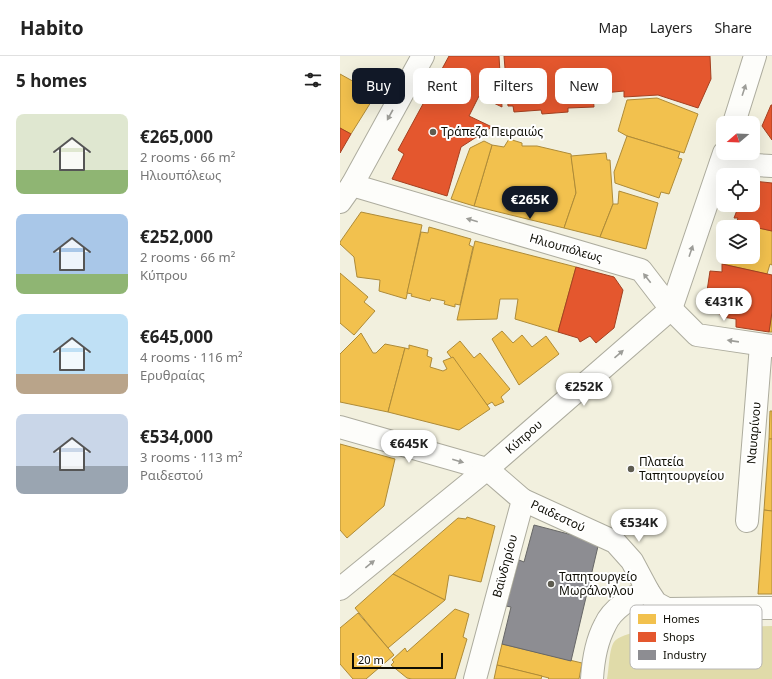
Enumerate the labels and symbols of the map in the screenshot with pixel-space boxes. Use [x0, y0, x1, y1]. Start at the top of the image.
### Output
one-way arrow [741, 83, 747, 95]
one-way arrow [387, 109, 394, 121]
north arrow [716, 116, 760, 160]
place label: Τράπεζα Πειραιώς [441, 123, 543, 140]
marker: Τράπεζα Πειραιώς [428, 127, 438, 137]
pin: €265K [502, 186, 558, 220]
one-way arrow [466, 217, 478, 223]
street label: Ηλιουπόλεως [528, 229, 605, 266]
one-way arrow [688, 244, 694, 256]
one-way arrow [643, 273, 651, 284]
pin: €431K [696, 288, 752, 322]
one-way arrow [727, 338, 739, 344]
one-way arrow [614, 349, 625, 358]
pin: €252K [556, 373, 612, 407]
street label: Ναυαρίνου [742, 401, 765, 465]
street label: Κύπρου [502, 416, 546, 457]
pin: €645K [381, 430, 437, 464]
place label: Πλατεία Ταπητουργείου [639, 453, 724, 484]
one-way arrow [452, 458, 464, 464]
marker: Πλατεία Ταπητουργείου [626, 464, 636, 474]
street label: Ραιδεστού [528, 495, 588, 536]
pin: €534K [611, 509, 667, 543]
street label: Βαϊνδηρίου [488, 532, 521, 599]
one-way arrow [365, 560, 376, 569]
place label: Ταπητουργείο Μωράλογλου [559, 568, 637, 599]
marker: Ταπητουργείο Μωράλογλου [546, 579, 556, 589]
legend [630, 605, 762, 669]
text: Homes [663, 611, 700, 626]
text: Shops [663, 629, 695, 644]
text: Industry [663, 647, 707, 662]
scale bar [352, 651, 443, 670]

